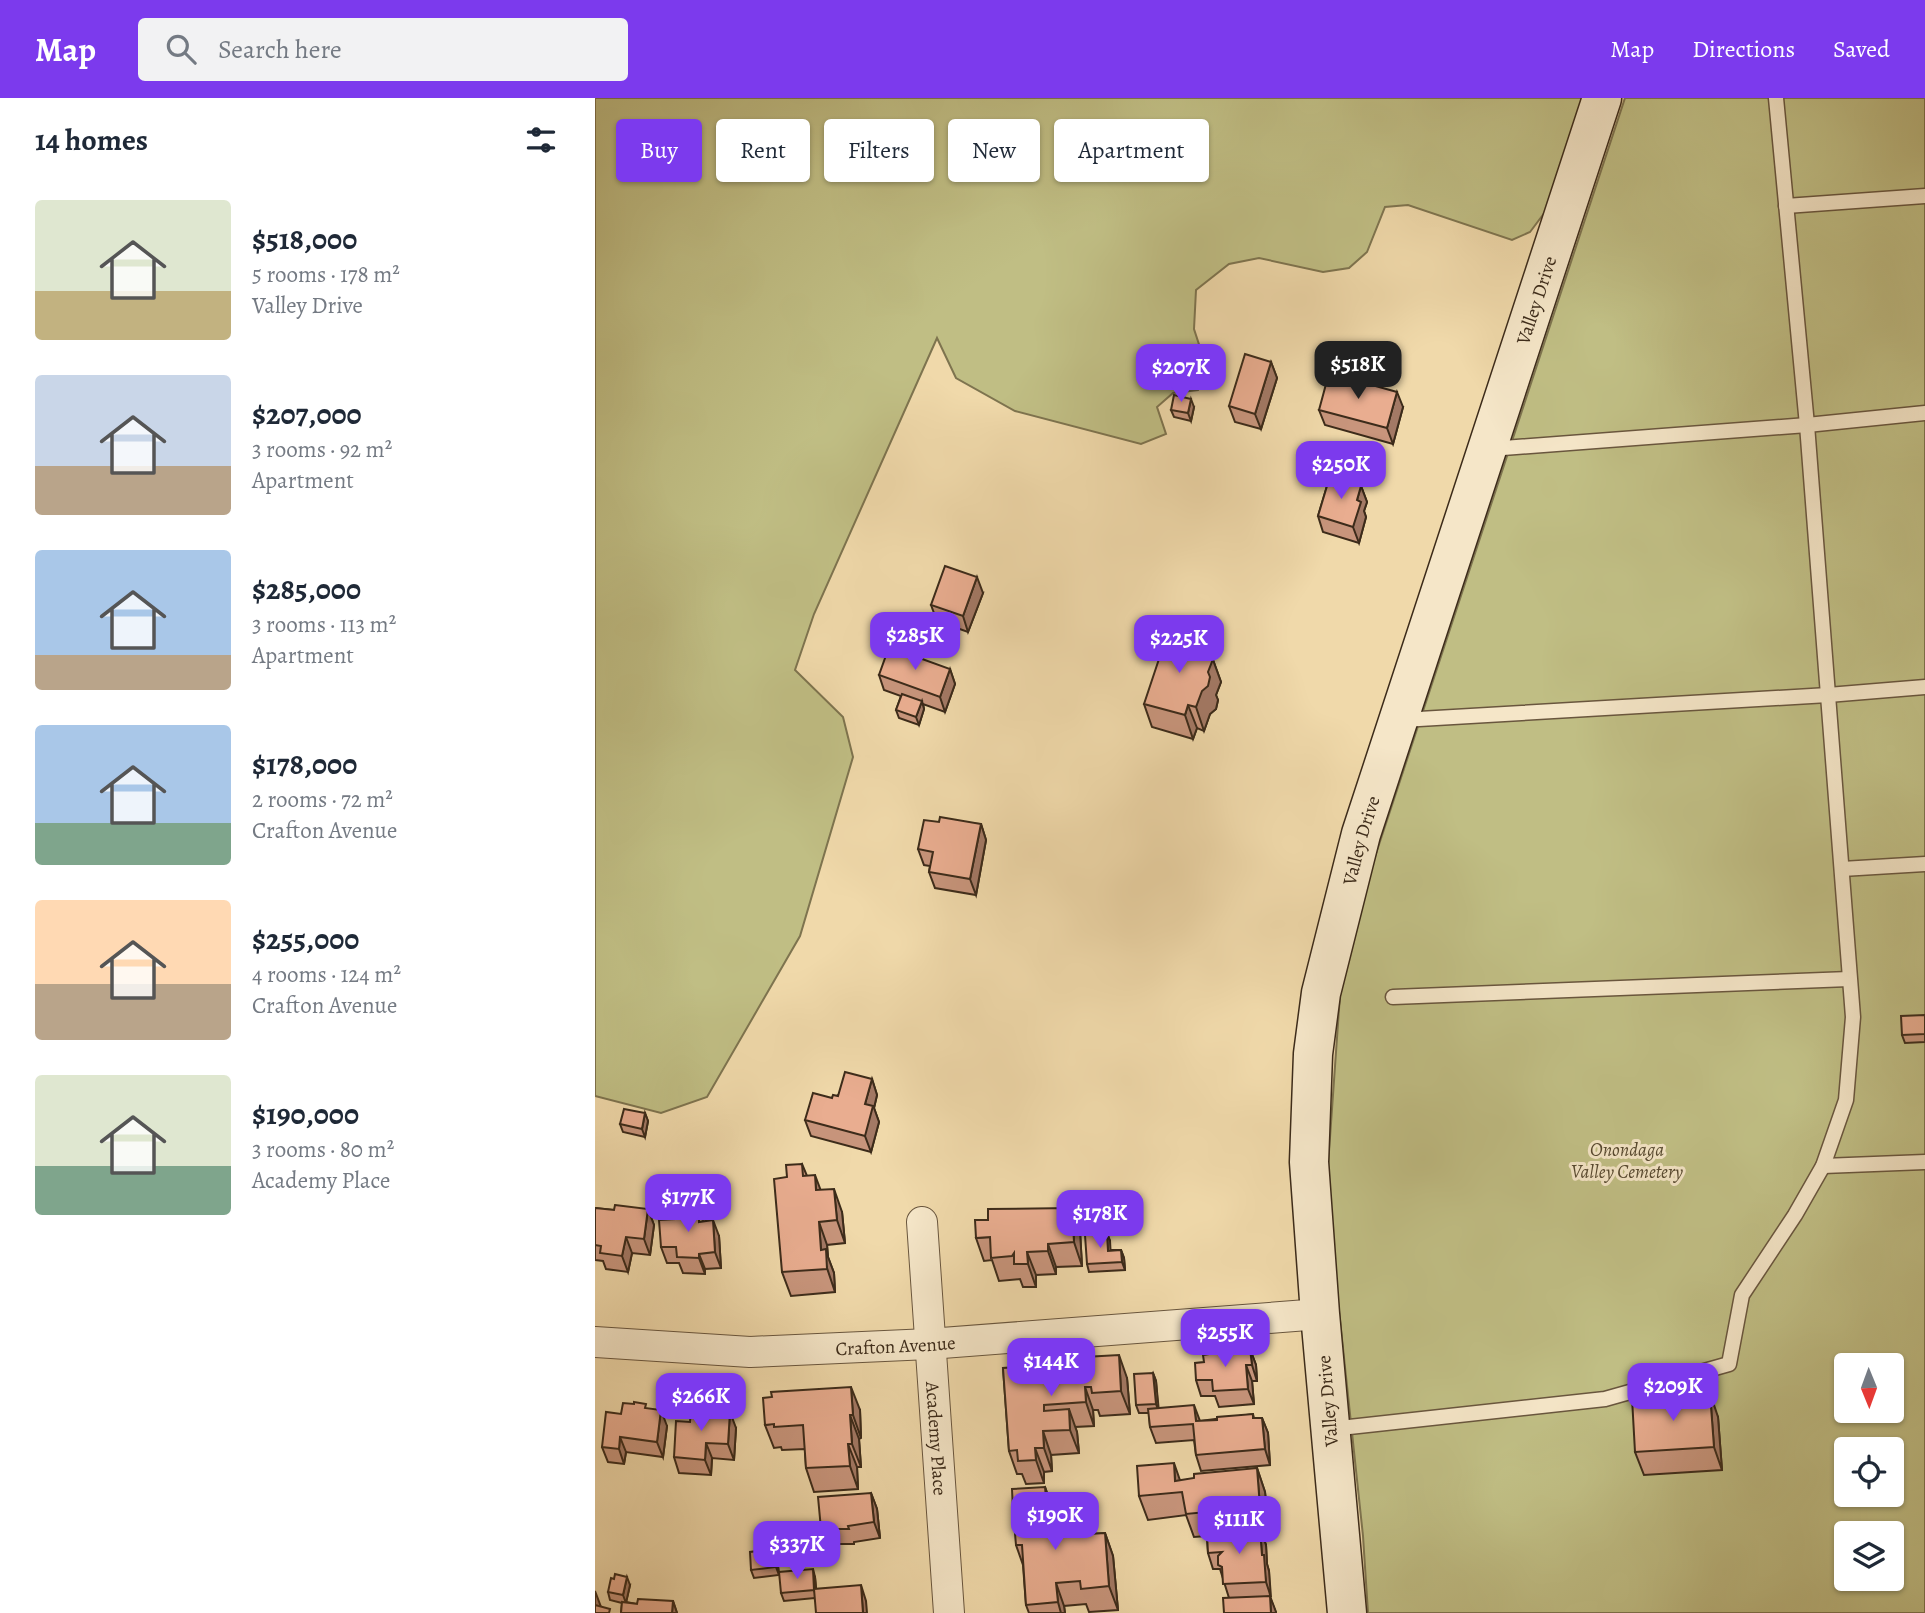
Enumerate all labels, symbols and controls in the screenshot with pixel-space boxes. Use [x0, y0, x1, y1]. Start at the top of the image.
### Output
search box [138, 18, 628, 81]
text: Map [35, 27, 96, 72]
icon: search [162, 30, 200, 68]
text: Search here [218, 32, 342, 67]
text: Map [1610, 33, 1654, 65]
text: Directions [1692, 33, 1795, 65]
text: Saved [1833, 33, 1890, 65]
chip: Buy [616, 119, 702, 182]
chip: Rent [716, 119, 810, 182]
chip: Filters [824, 119, 934, 182]
chip: New [948, 119, 1040, 182]
chip: Apartment [1054, 119, 1209, 182]
text: 14 homes [35, 120, 148, 160]
icon: filters [522, 121, 560, 159]
text: $518,000 [252, 219, 357, 259]
icon: home [91, 228, 175, 312]
street label: Valley Drive [1510, 253, 1563, 349]
text: 5 rooms · 178 m² [252, 259, 400, 290]
text: Valley Drive [252, 290, 363, 321]
pin: $518K [1309, 342, 1407, 401]
pin: $207K [1132, 344, 1230, 404]
text: $518K [1331, 348, 1385, 379]
text: $207K [1152, 351, 1210, 382]
text: $207,000 [252, 394, 362, 434]
icon: home [91, 403, 175, 487]
text: 3 rooms · 92 m² [252, 434, 392, 465]
pin: $250K [1292, 442, 1390, 501]
text: $250K [1312, 448, 1370, 479]
text: Apartment [252, 465, 354, 496]
text: $285,000 [252, 569, 361, 609]
icon: home [91, 578, 175, 662]
text: 3 rooms · 113 m² [252, 609, 396, 640]
pin: $285K [866, 612, 964, 672]
pin: $225K [1130, 616, 1228, 675]
text: $285K [886, 619, 944, 650]
text: $225K [1150, 622, 1208, 653]
text: Apartment [252, 640, 354, 671]
text: $178,000 [252, 744, 357, 784]
icon: home [91, 753, 175, 837]
text: 2 rooms · 72 m² [252, 784, 393, 815]
street label: Valley Drive [1336, 793, 1387, 889]
text: Crafton Avenue [252, 815, 397, 846]
text: $255,000 [252, 919, 359, 959]
icon: home [91, 928, 175, 1012]
text: 4 rooms · 124 m² [252, 959, 401, 990]
text: Crafton Avenue [252, 990, 397, 1021]
text: $190,000 [252, 1094, 359, 1134]
icon: home [91, 1103, 175, 1187]
text: 3 rooms · 80 m² [252, 1134, 394, 1165]
park label: Onondaga Valley Cemetery [1571, 1137, 1684, 1185]
text: Academy Place [252, 1165, 390, 1196]
pin: $177K [639, 1174, 737, 1234]
text: $177K [661, 1181, 715, 1212]
pin: $178K [1051, 1190, 1149, 1250]
text: $178K [1073, 1197, 1127, 1228]
pin: $255K [1176, 1310, 1274, 1369]
text: $255K [1197, 1316, 1253, 1347]
street label: Crafton Avenue [835, 1330, 957, 1362]
pin: $144K [1002, 1338, 1100, 1398]
text: $144K [1023, 1345, 1079, 1376]
north arrow [1834, 1353, 1904, 1423]
map controls [1834, 1353, 1904, 1591]
street label: Valley Drive [1311, 1354, 1345, 1449]
pin: $209K [1624, 1364, 1722, 1423]
text: $209K [1643, 1370, 1703, 1401]
pin: $266K [652, 1374, 750, 1433]
text: $266K [672, 1380, 730, 1411]
street label: Academy Place [919, 1380, 953, 1496]
button: locate [1834, 1437, 1904, 1507]
pin: $190K [1006, 1492, 1104, 1552]
pin: $111K [1190, 1496, 1288, 1556]
text: $190K [1027, 1499, 1083, 1530]
text: $111K [1214, 1503, 1264, 1534]
button: layers [1834, 1521, 1904, 1591]
pin: $337K [748, 1522, 846, 1581]
text: $337K [769, 1528, 825, 1559]

